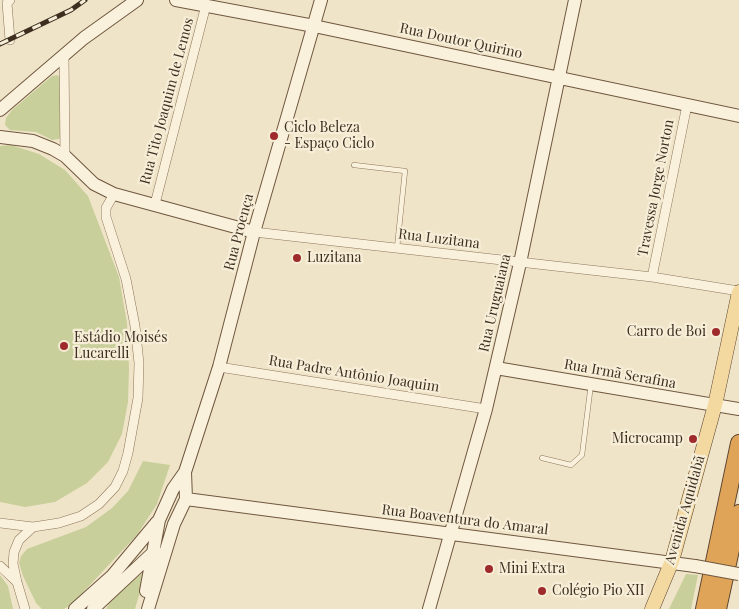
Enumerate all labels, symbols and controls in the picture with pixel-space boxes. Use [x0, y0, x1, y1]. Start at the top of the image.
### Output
street label: Rua Tito Joaquim de Lemos [137, 16, 197, 186]
street label: Rua Doutor Quirino [398, 20, 524, 62]
street label: Travessa Jorge Norton [634, 118, 678, 258]
place label: Ciclo Beleza - Espaço Ciclo [284, 120, 374, 152]
marker: Ciclo Beleza - Espaço Ciclo [268, 130, 280, 142]
street label: Rua Proença [221, 192, 257, 272]
street label: Rua Luzitana [397, 226, 481, 252]
place label: Luzitana [307, 250, 361, 266]
marker: Luzitana [291, 252, 303, 264]
street label: Rua Uruguaiana [476, 252, 514, 354]
place label: Carro de Boi [627, 324, 706, 340]
marker: Carro de Boi [710, 326, 722, 338]
place label: Estádio Moisés Lucarelli [74, 330, 167, 362]
marker: Estádio Moisés Lucarelli [58, 340, 70, 352]
street label: Rua Padre Antônio Joaquim [268, 352, 440, 396]
street label: Rua Irmã Serafina [563, 356, 677, 392]
place label: Microcamp [612, 431, 683, 447]
marker: Microcamp [687, 433, 699, 445]
street label: Avenida Aquidabã [661, 454, 709, 566]
street label: Rua Boaventura do Amaral [381, 501, 549, 539]
place label: Mini Extra [499, 561, 565, 577]
marker: Mini Extra [483, 563, 495, 575]
place label: Colégio Pio XII [552, 583, 645, 599]
marker: Colégio Pio XII [536, 585, 548, 597]

